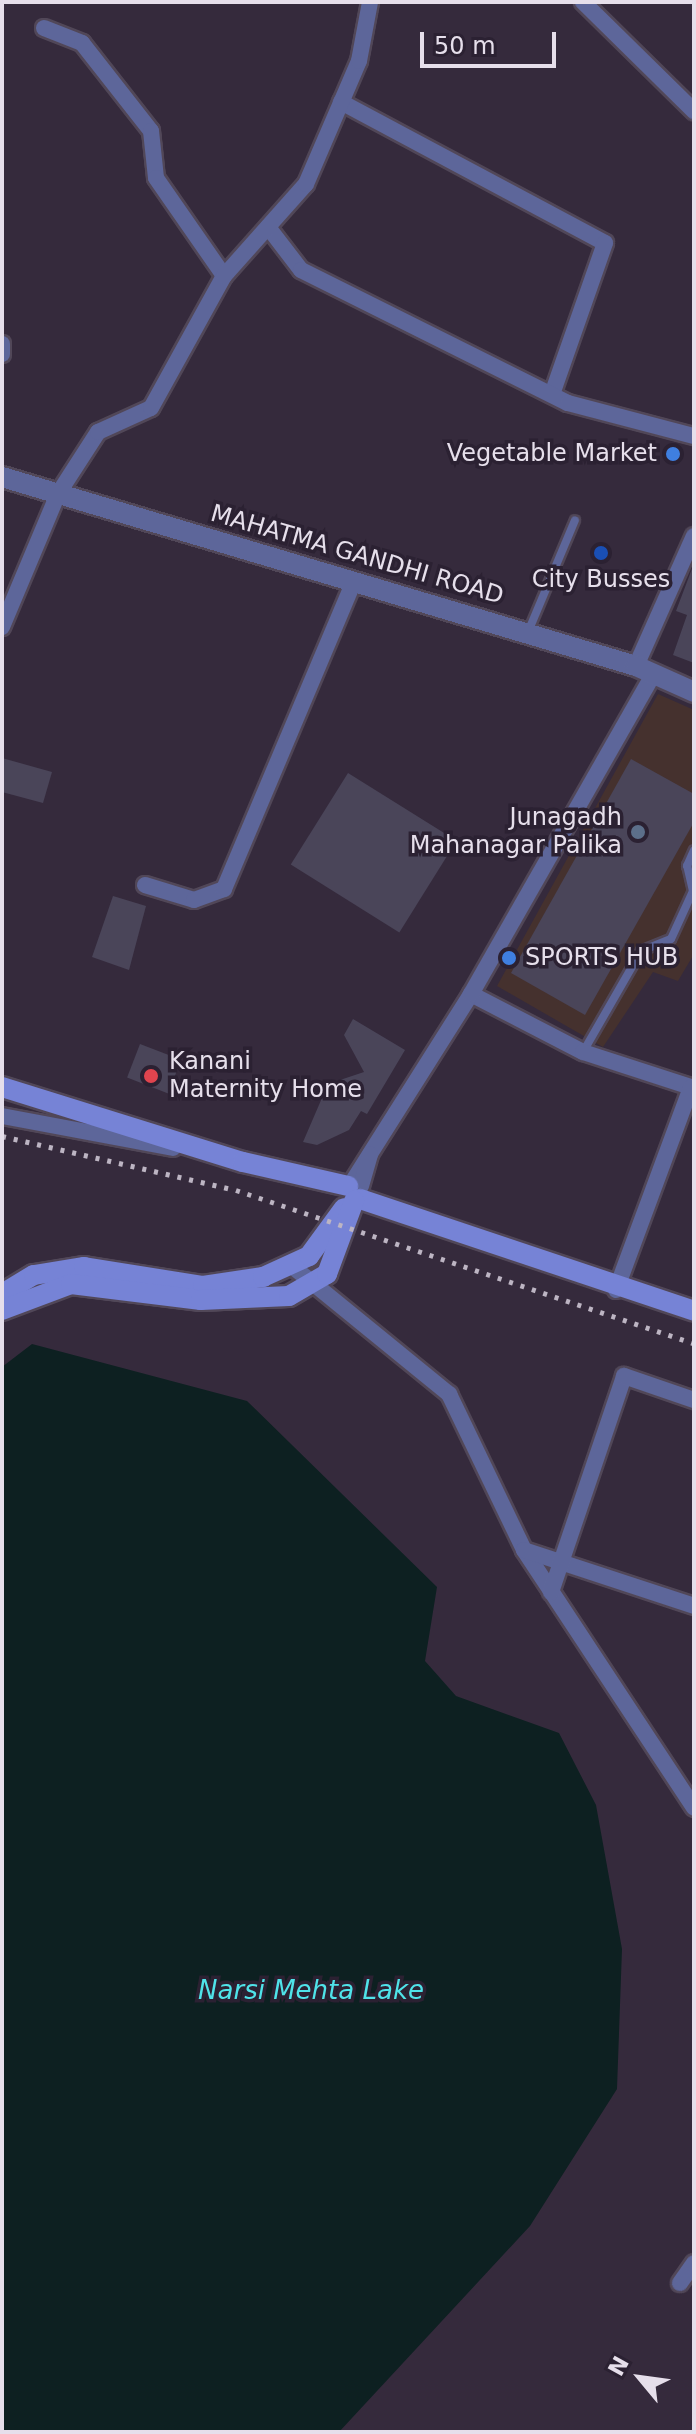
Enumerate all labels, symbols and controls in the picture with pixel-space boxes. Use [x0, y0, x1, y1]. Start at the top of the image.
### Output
scale bar [424, 16, 560, 66]
text: 50 m [434, 32, 496, 60]
place label: Vegetable Market [447, 440, 657, 468]
marker: Vegetable Market [664, 445, 682, 463]
street label: MAHATMA GANDHI ROAD [207, 499, 507, 611]
marker: City Busses [592, 544, 610, 562]
place label: City Busses [532, 566, 670, 594]
place label: Junagadh Mahanagar Palika [410, 804, 622, 860]
marker: Junagadh Mahanagar Palika [629, 823, 647, 841]
place label: SPORTS HUB [525, 944, 678, 972]
marker: SPORTS HUB [500, 949, 518, 967]
place label: Kanani Maternity Home [169, 1048, 362, 1104]
marker: Kanani Maternity Home [140, 1065, 162, 1087]
water label: Narsi Mehta Lake [198, 1975, 424, 2007]
north arrow [600, 2338, 680, 2418]
text: N [603, 2352, 634, 2380]

